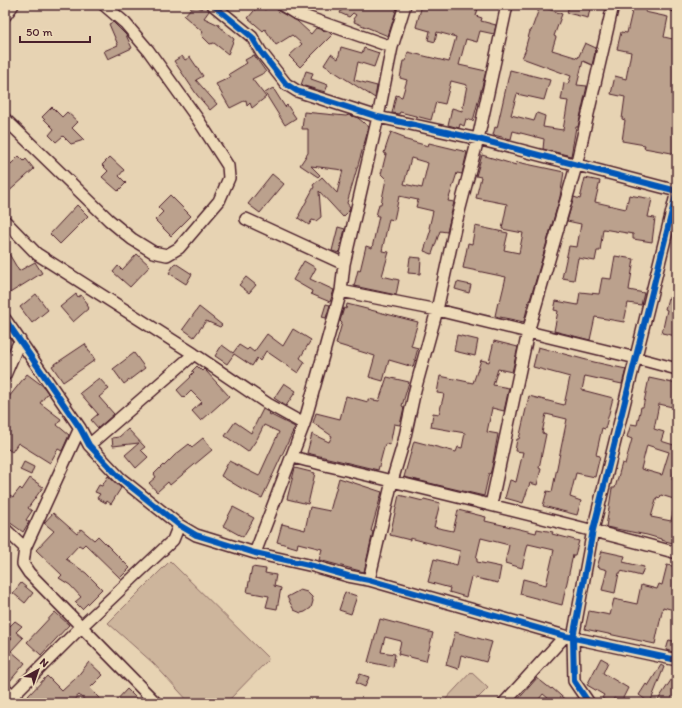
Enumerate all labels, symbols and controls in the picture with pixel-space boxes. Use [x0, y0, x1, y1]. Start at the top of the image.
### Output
scale bar [20, 18, 90, 44]
text: 50 m [26, 25, 52, 39]
north arrow [18, 650, 58, 690]
text: N [37, 655, 51, 670]

